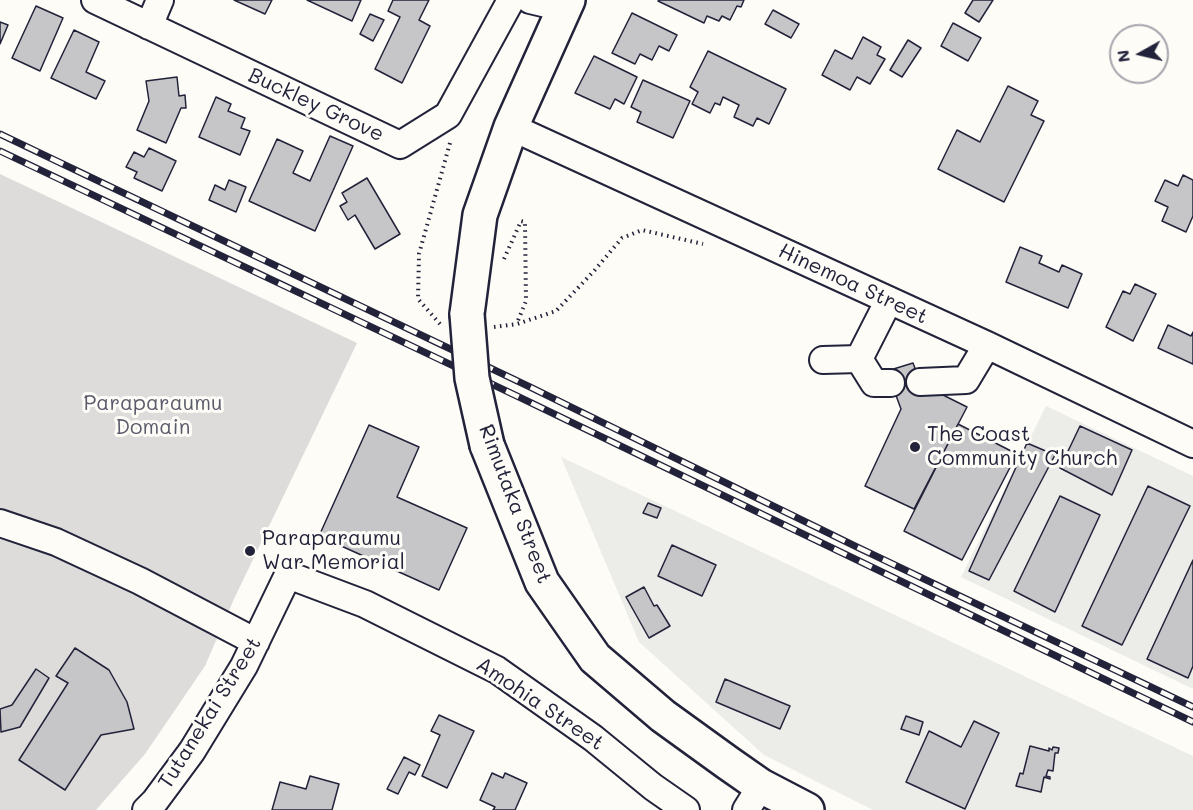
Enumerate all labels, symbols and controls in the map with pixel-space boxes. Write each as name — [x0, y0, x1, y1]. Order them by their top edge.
north arrow — [1109, 24, 1169, 84]
text: N — [1111, 49, 1134, 64]
street label: Buckley Grove — [244, 63, 388, 147]
street label: Hinemoa Street — [774, 238, 932, 330]
park label: Paraparaumu Domain — [84, 391, 222, 441]
street label: Rimutaka Street — [473, 421, 557, 587]
place label: The Coast Community Church — [927, 422, 1117, 472]
marker: The Coast Community Church — [908, 440, 922, 454]
place label: Paraparaumu War Memorial — [262, 526, 405, 576]
marker: Paraparaumu War Memorial — [243, 544, 257, 558]
street label: Tutanekai Street — [153, 632, 267, 794]
street label: Amohia Street — [471, 652, 609, 756]

